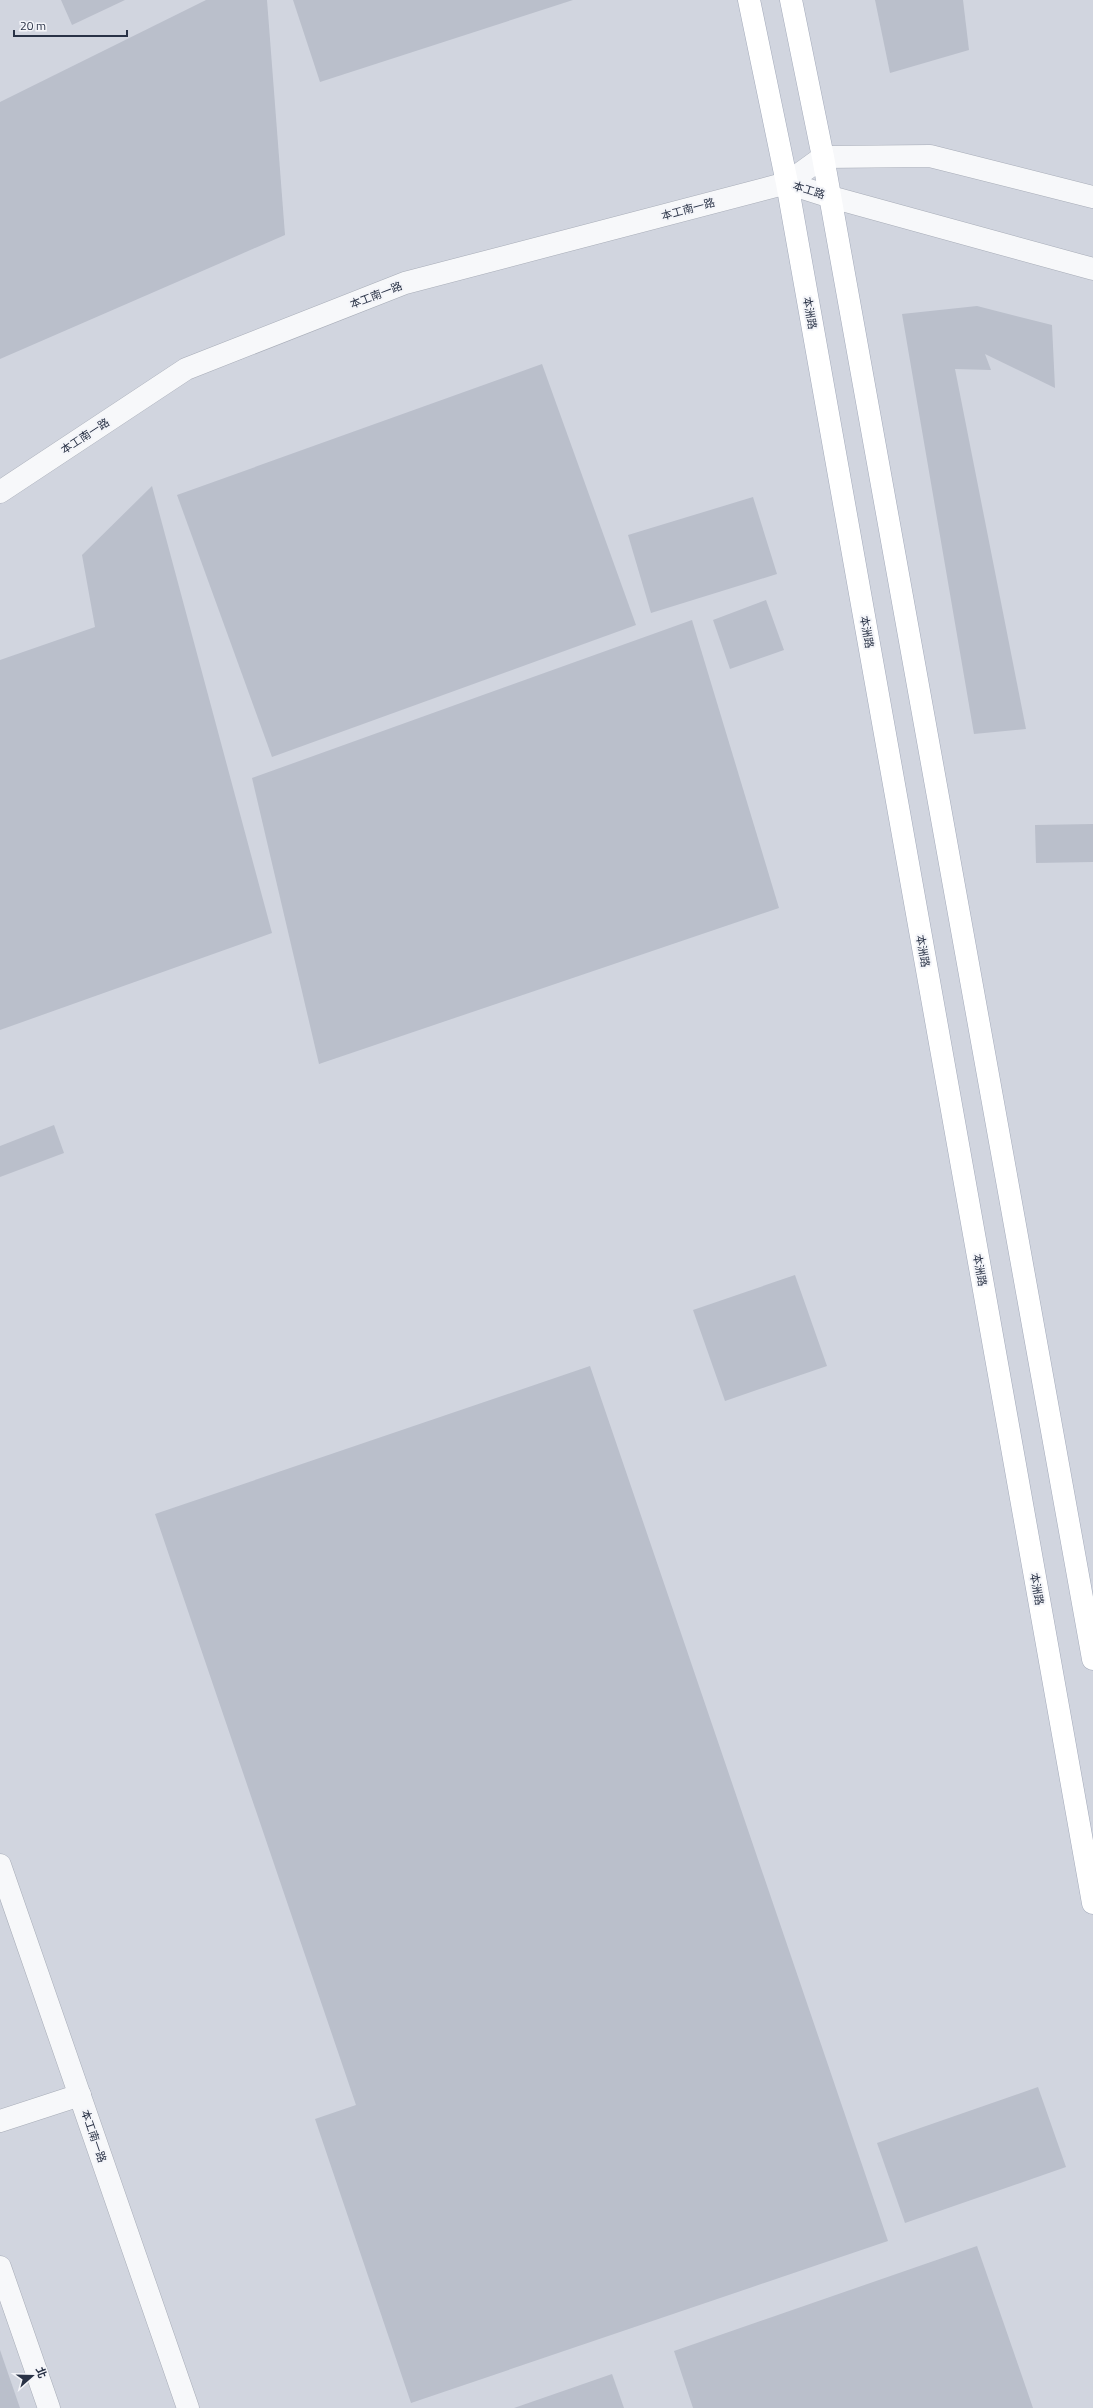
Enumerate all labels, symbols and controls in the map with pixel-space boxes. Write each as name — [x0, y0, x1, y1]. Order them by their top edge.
scale bar — [14, 12, 127, 38]
text: 20 m — [20, 16, 46, 35]
street label: 本工路 — [791, 177, 827, 203]
street label: 本工南一路 — [659, 194, 717, 224]
street label: 本工南一路 — [347, 278, 405, 312]
street label: 本洲路 — [799, 295, 821, 331]
street label: 本工南一路 — [58, 414, 112, 458]
street label: 本洲路 — [856, 614, 878, 650]
street label: 本洲路 — [912, 933, 934, 969]
street label: 本洲路 — [969, 1252, 991, 1288]
street label: 本洲路 — [1026, 1571, 1048, 1607]
street label: 本工南一路 — [77, 2107, 111, 2165]
north arrow — [12, 2356, 52, 2396]
text: 北 — [32, 2365, 51, 2380]

